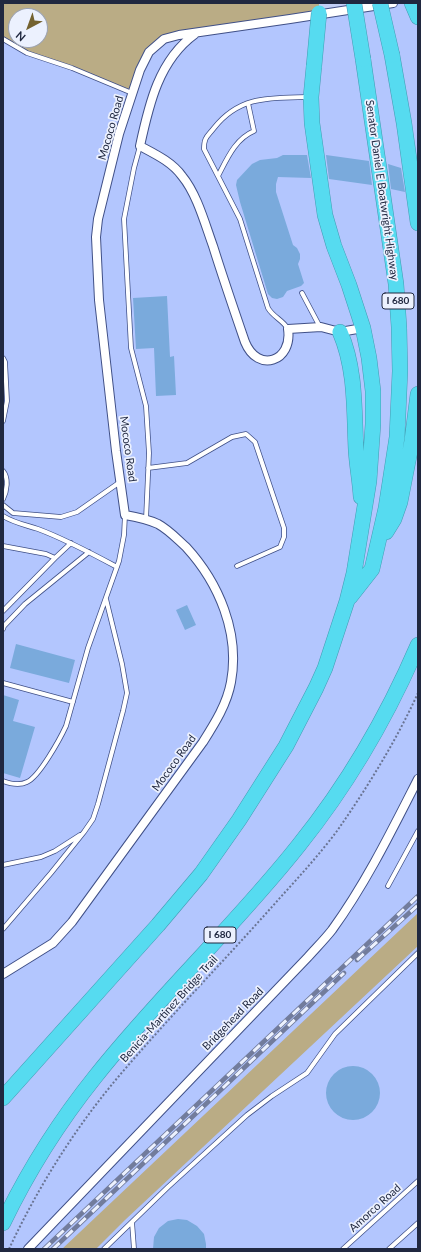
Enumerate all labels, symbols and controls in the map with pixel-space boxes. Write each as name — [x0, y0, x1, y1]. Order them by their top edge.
north arrow — [8, 8, 48, 48]
text: N — [13, 29, 28, 44]
street label: Mococo Road — [96, 94, 126, 162]
street label: Senator Daniel E Boatwright Highway — [363, 99, 401, 281]
road number: I 680 — [382, 293, 414, 309]
street label: Mococo Road — [117, 415, 139, 483]
street label: Mococo Road — [149, 732, 199, 794]
road number: I 680 — [204, 927, 236, 943]
street label: Benicia-Martinez Bridge Trail — [118, 953, 220, 1065]
street label: Bridgehead Road — [200, 985, 266, 1053]
street label: Amorco Road — [346, 1181, 404, 1235]

